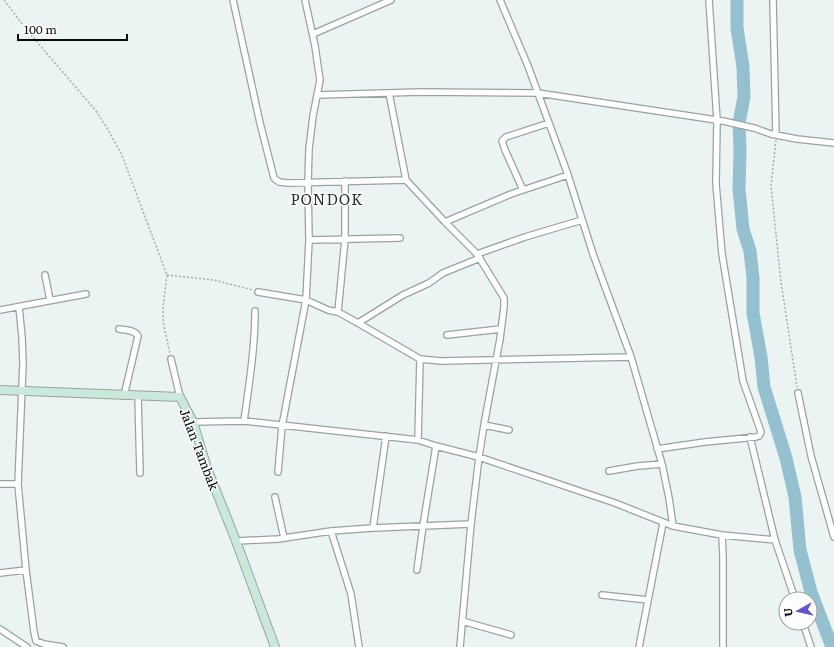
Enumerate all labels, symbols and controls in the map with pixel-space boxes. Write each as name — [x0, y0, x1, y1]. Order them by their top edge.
scale bar — [18, 16, 127, 42]
text: 100 m — [24, 20, 57, 38]
district label: PONDOK — [290, 187, 364, 210]
street label: Jalan Tambak — [176, 405, 225, 494]
north arrow — [778, 591, 818, 631]
text: U — [779, 607, 796, 618]

